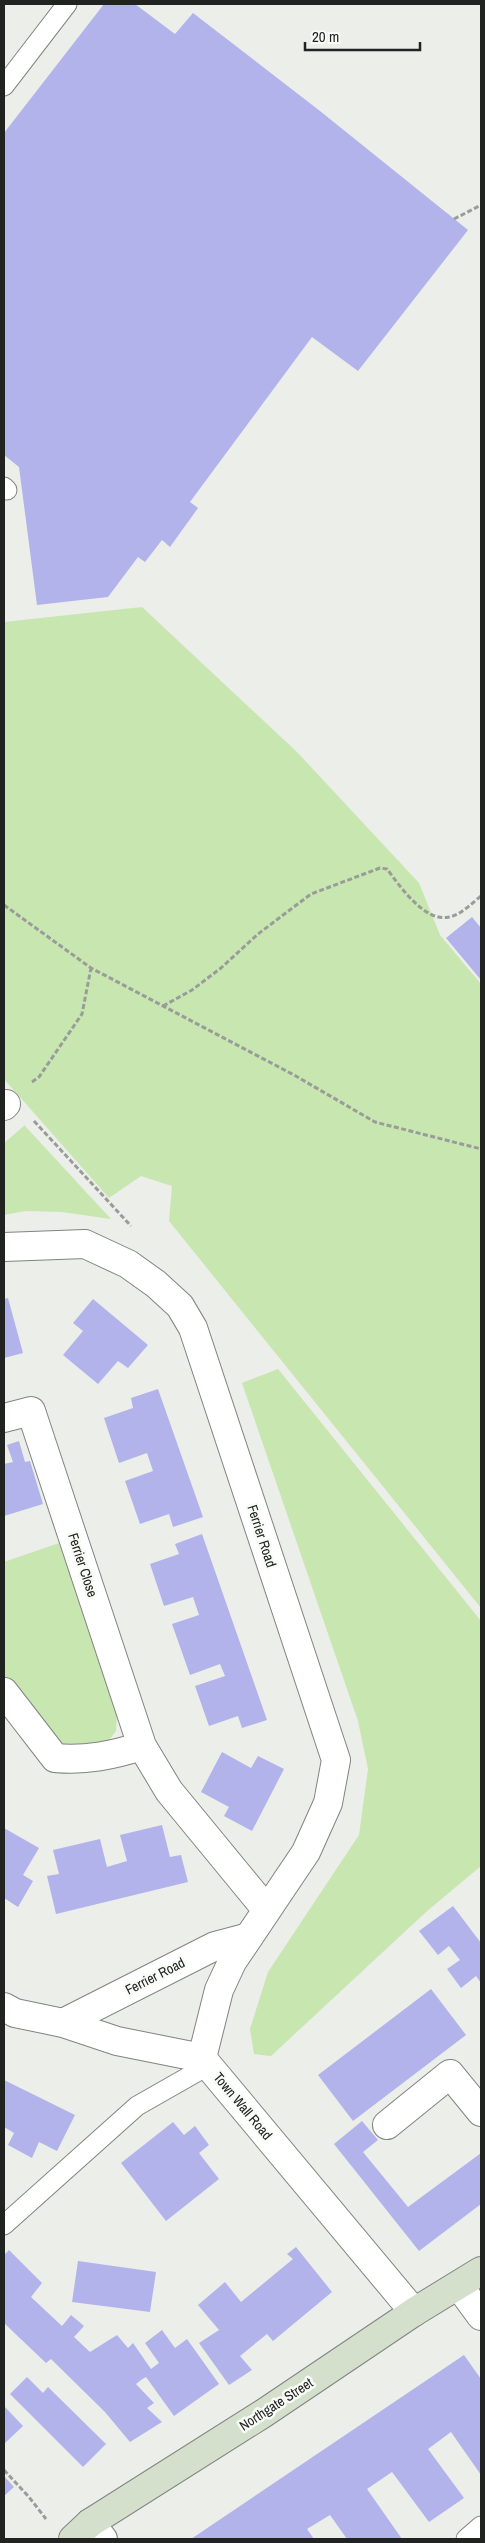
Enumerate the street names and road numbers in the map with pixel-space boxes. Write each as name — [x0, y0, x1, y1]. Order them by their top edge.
street label: Ferrier Road — [243, 1503, 281, 1569]
street label: Ferrier Close — [64, 1531, 102, 1599]
street label: Ferrier Road — [122, 1953, 188, 1999]
street label: Town Wall Road — [210, 2069, 276, 2143]
street label: Northgate Street — [236, 2374, 316, 2434]

